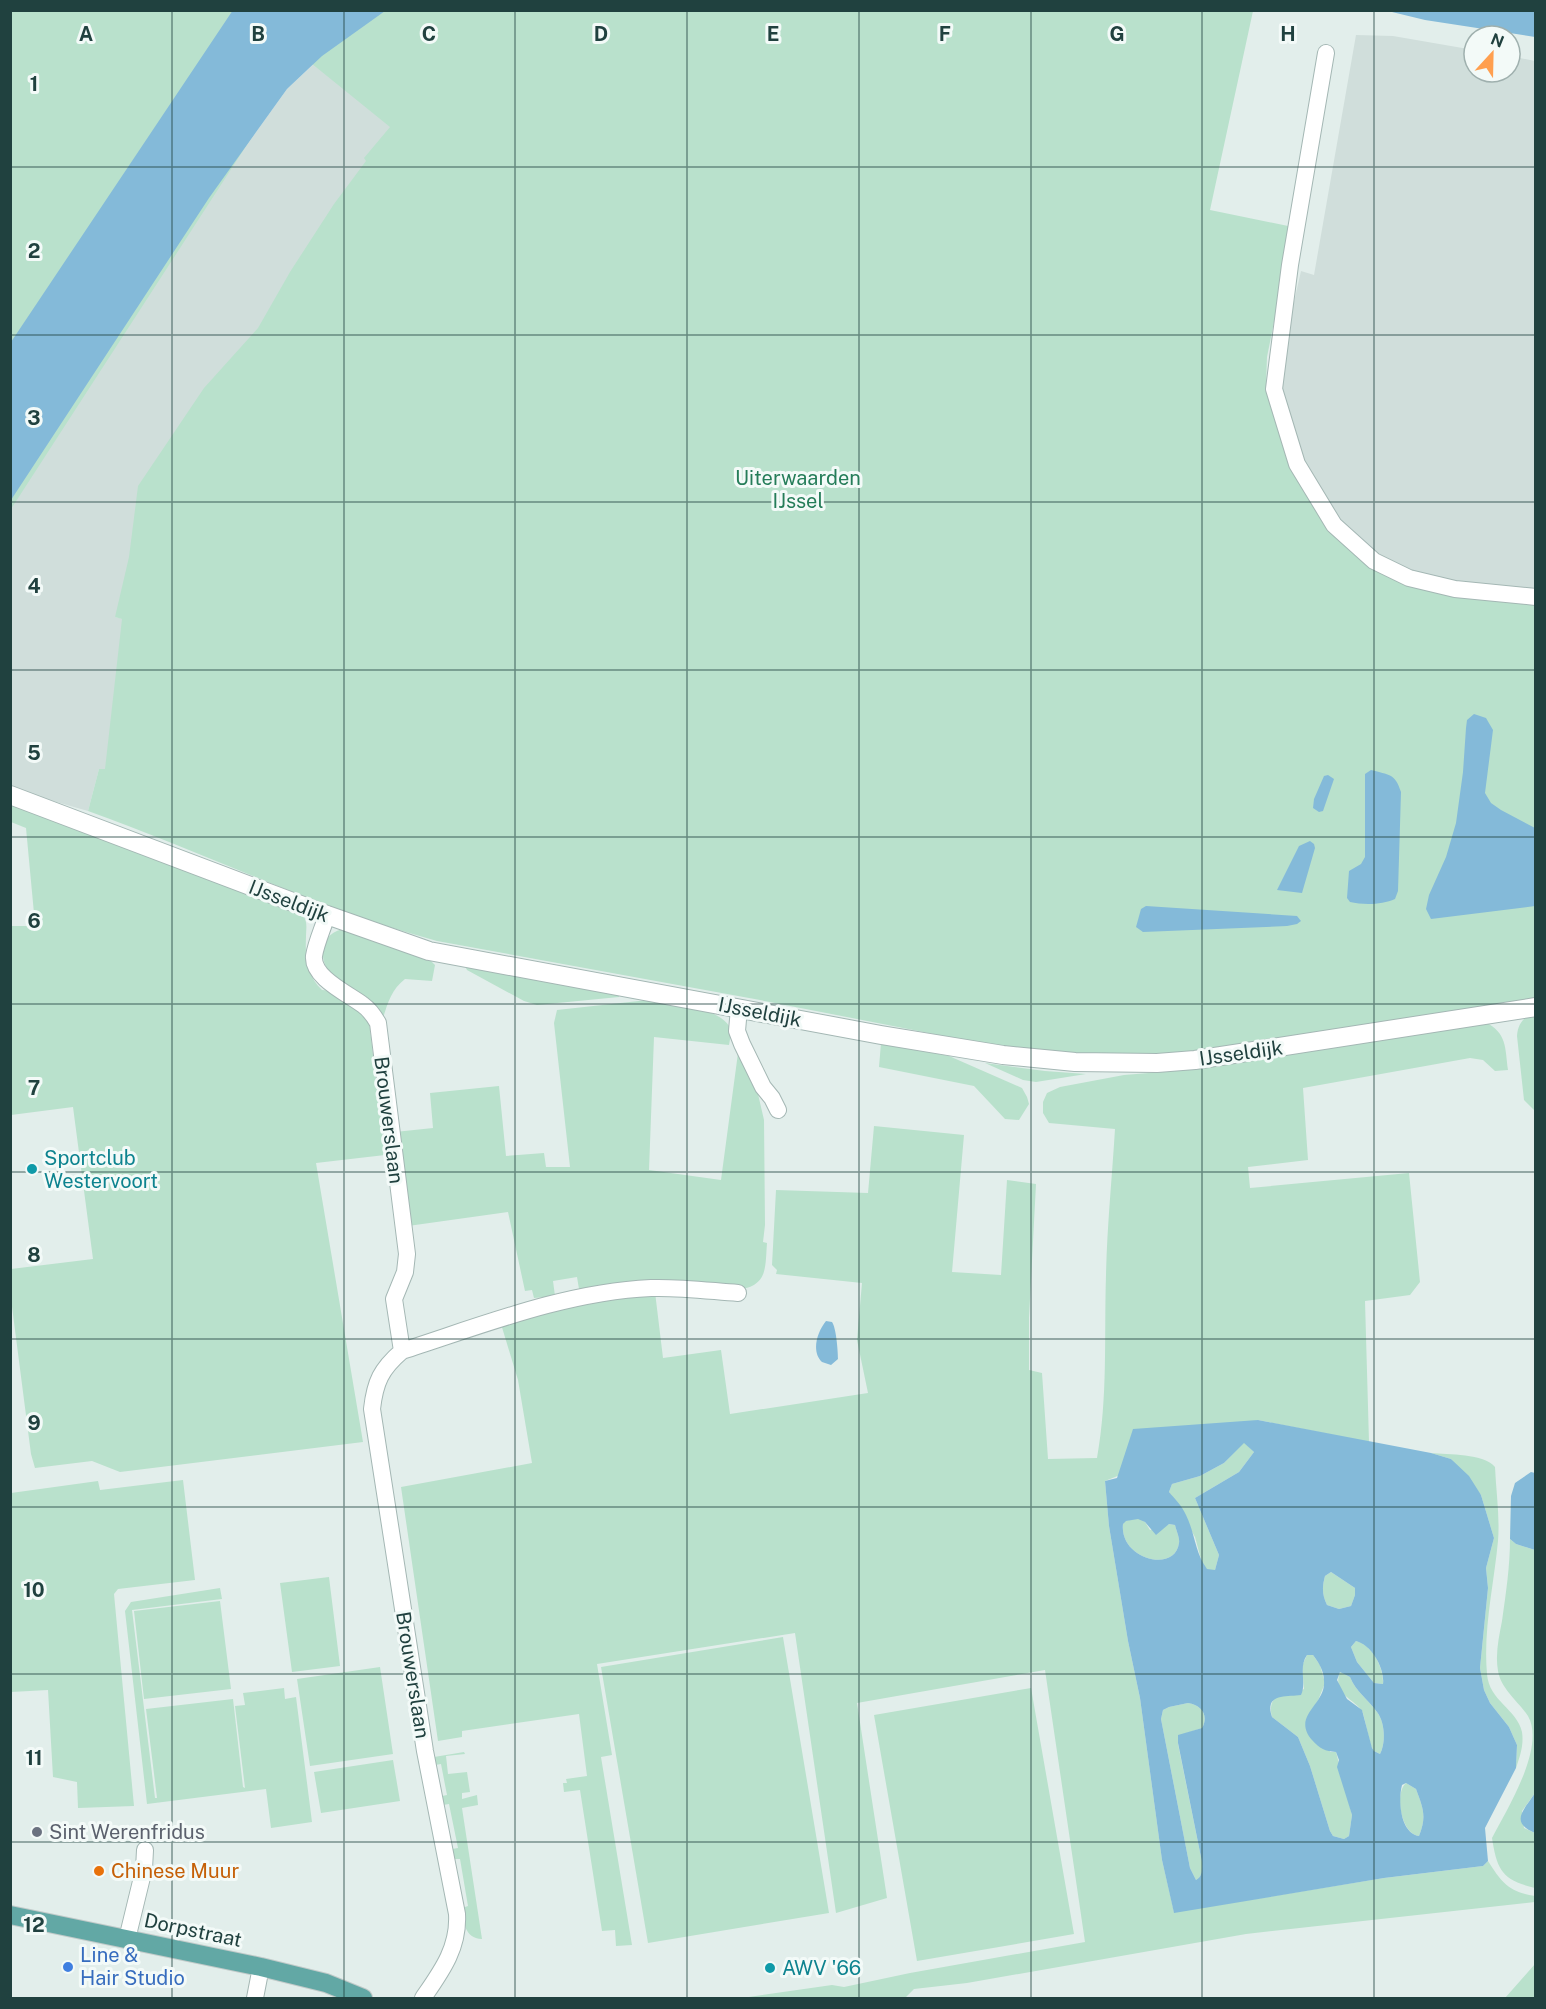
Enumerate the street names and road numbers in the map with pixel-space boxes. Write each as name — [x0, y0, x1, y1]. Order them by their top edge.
street label: IJsseldijk — [245, 875, 333, 927]
street label: IJsseldijk — [716, 992, 804, 1032]
street label: IJsseldijk — [1198, 1035, 1284, 1071]
street label: Brouwerslaan — [369, 1055, 409, 1185]
street label: Brouwerslaan — [391, 1610, 435, 1740]
street label: Dorpstraat — [142, 1908, 244, 1952]

